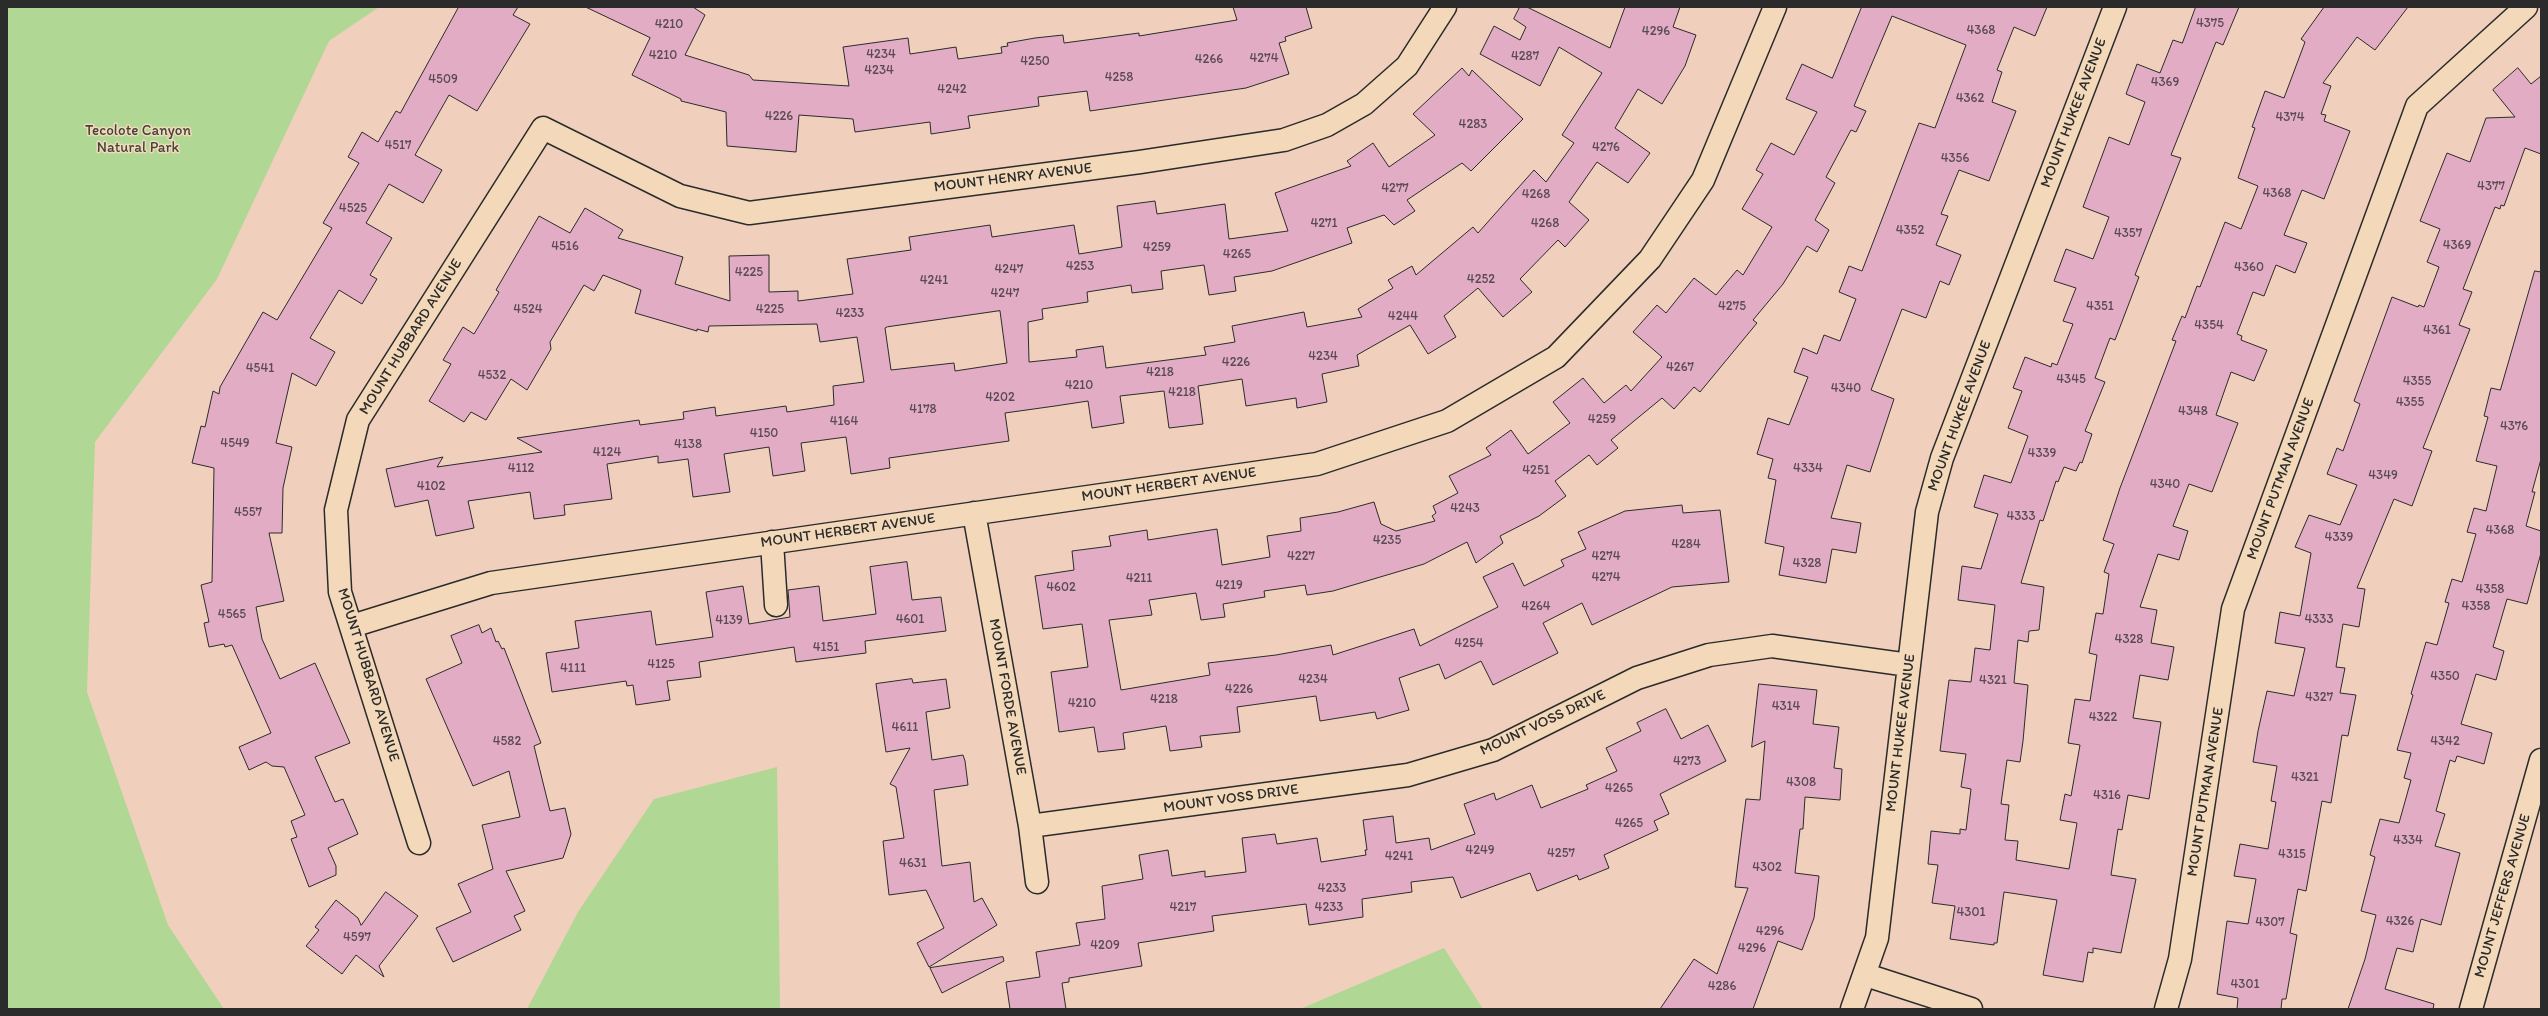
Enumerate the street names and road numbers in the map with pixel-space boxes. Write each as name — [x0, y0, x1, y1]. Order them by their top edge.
street label: MOUNT HUKEE AVENUE — [2037, 36, 2111, 190]
street label: MOUNT HENRY AVENUE — [933, 159, 1093, 197]
street label: MOUNT HUBBARD AVENUE — [356, 256, 466, 418]
street label: MOUNT HUKEE AVENUE — [1924, 338, 1996, 494]
street label: MOUNT PUTMAN AVENUE — [2243, 396, 2319, 562]
street label: MOUNT HERBERT AVENUE — [1081, 464, 1257, 506]
street label: MOUNT HERBERT AVENUE — [760, 510, 936, 552]
street label: MOUNT HUBBARD AVENUE — [333, 586, 403, 764]
street label: MOUNT FORDE AVENUE — [984, 617, 1030, 777]
street label: MOUNT HUKEE AVENUE — [1882, 653, 1920, 813]
street label: MOUNT VOSS DRIVE — [1477, 686, 1609, 760]
street label: MOUNT PUTMAN AVENUE — [2184, 706, 2228, 878]
street label: MOUNT VOSS DRIVE — [1162, 781, 1300, 817]
street label: MOUNT JEFFERS AVENUE — [2471, 812, 2535, 980]

